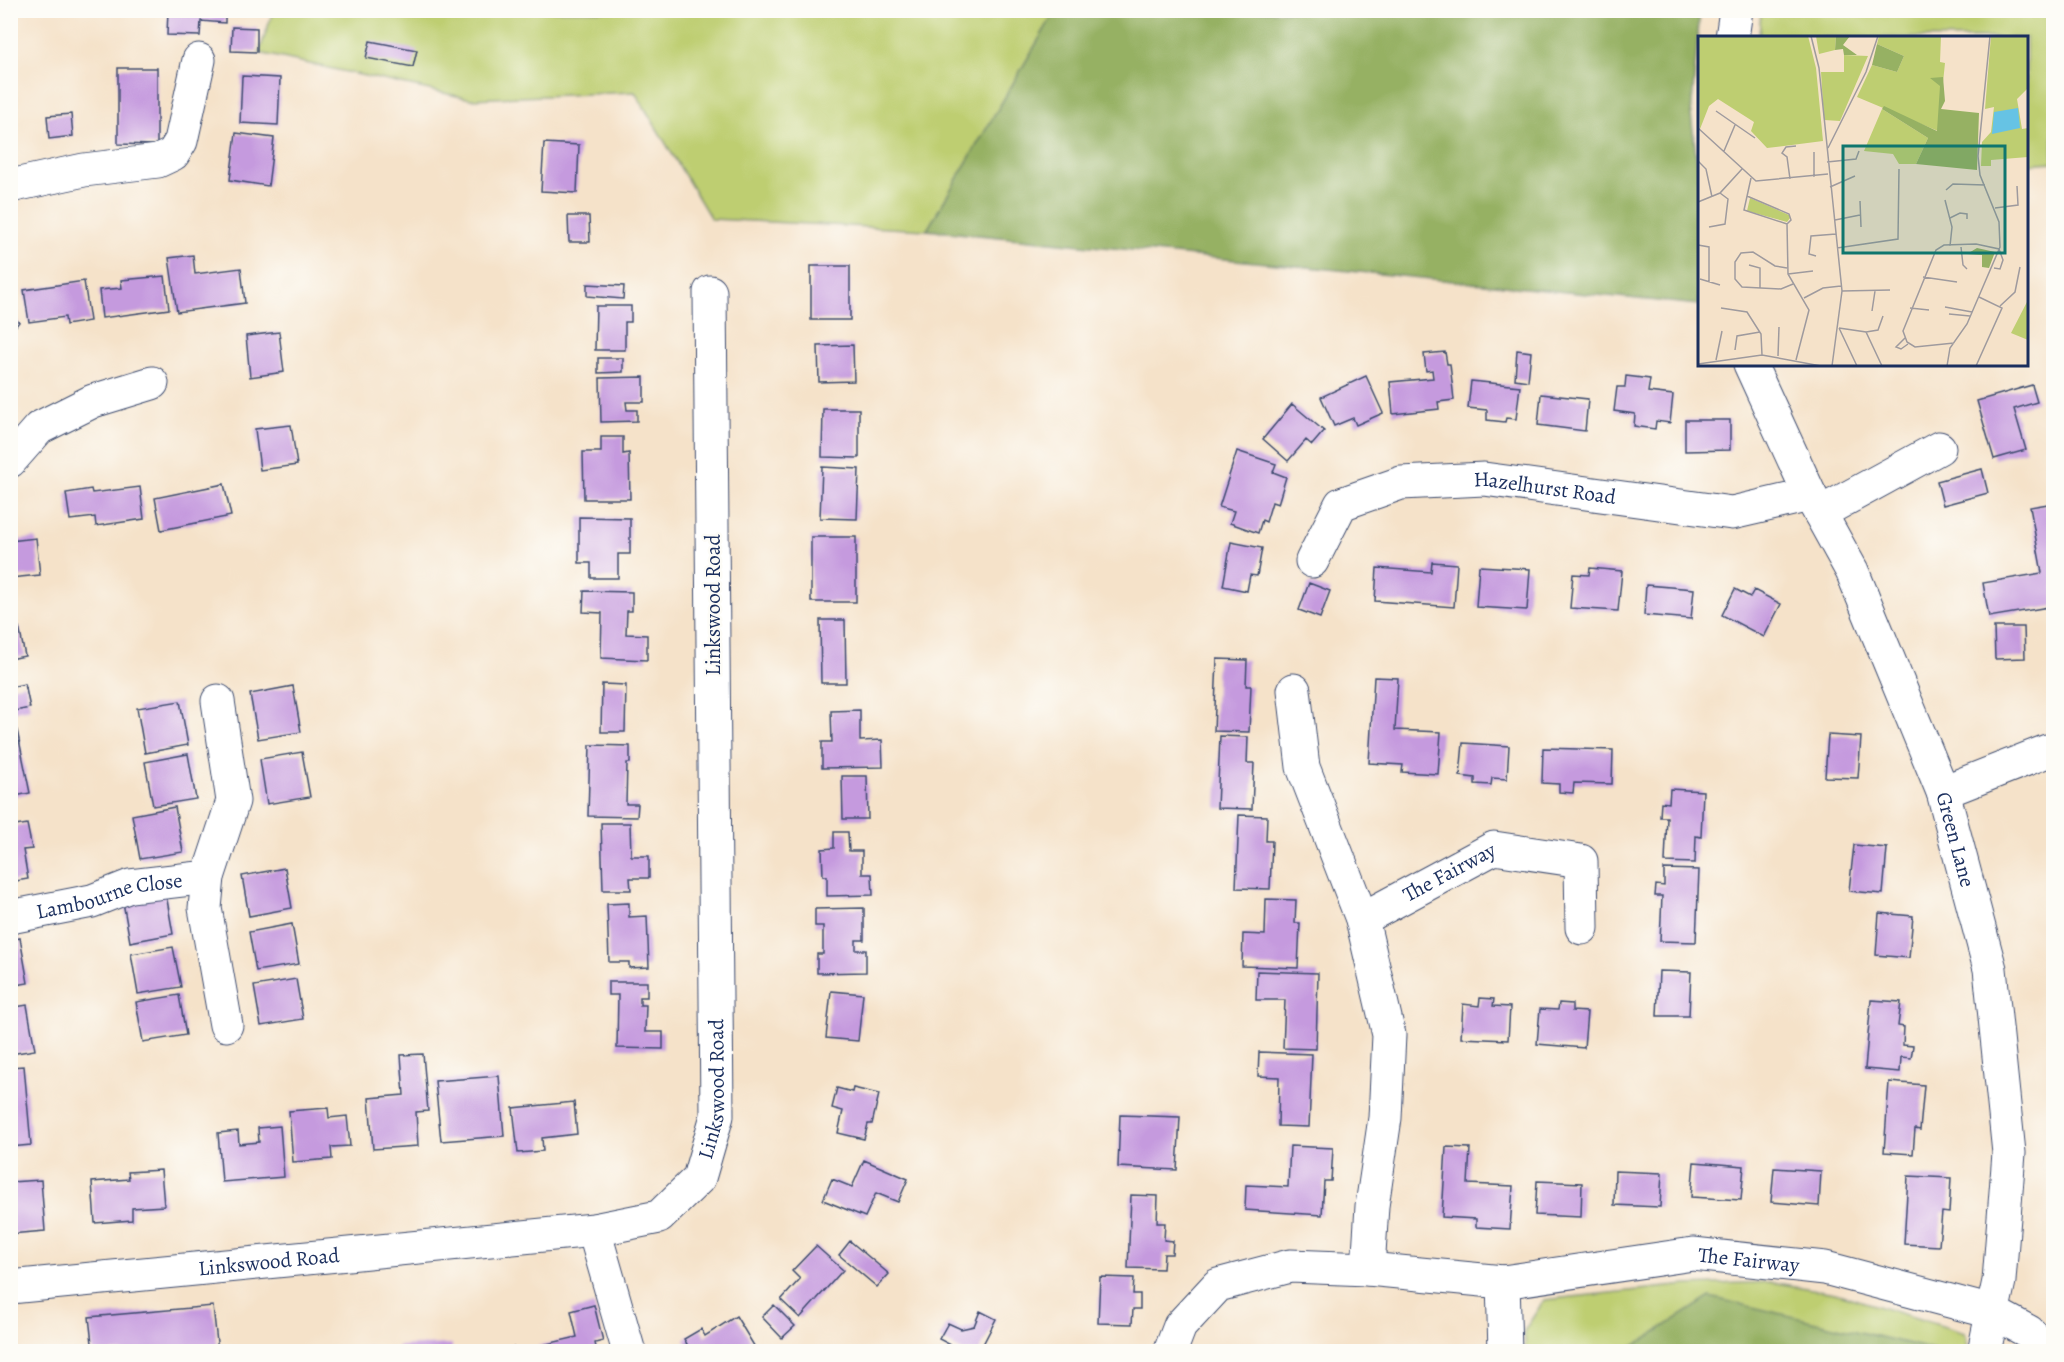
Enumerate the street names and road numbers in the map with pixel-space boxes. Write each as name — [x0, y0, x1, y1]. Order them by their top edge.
street label: Hazelhurst Road — [1473, 465, 1618, 511]
street label: Linkswood Road — [699, 534, 727, 676]
street label: Green Lane — [1930, 789, 1982, 890]
street label: The Fairway — [1398, 835, 1501, 908]
street label: Lambourne Close — [34, 866, 184, 926]
street label: Linkswood Road — [691, 1018, 731, 1162]
street label: Linkswood Road — [197, 1241, 341, 1283]
street label: The Fairway — [1697, 1241, 1801, 1279]

